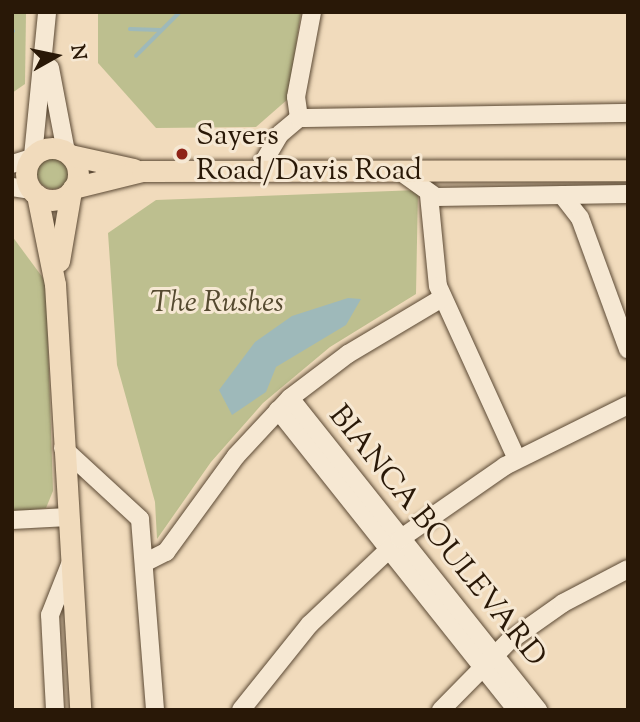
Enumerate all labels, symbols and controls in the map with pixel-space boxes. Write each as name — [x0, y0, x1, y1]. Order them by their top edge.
north arrow — [21, 21, 91, 91]
text: N — [63, 43, 92, 62]
place label: Sayers Road/Davis Road — [196, 119, 422, 190]
marker: Sayers Road/Davis Road — [174, 146, 190, 162]
park label: The Rushes — [150, 286, 284, 322]
street label: BIANCA BOULEVARD — [320, 399, 552, 675]

